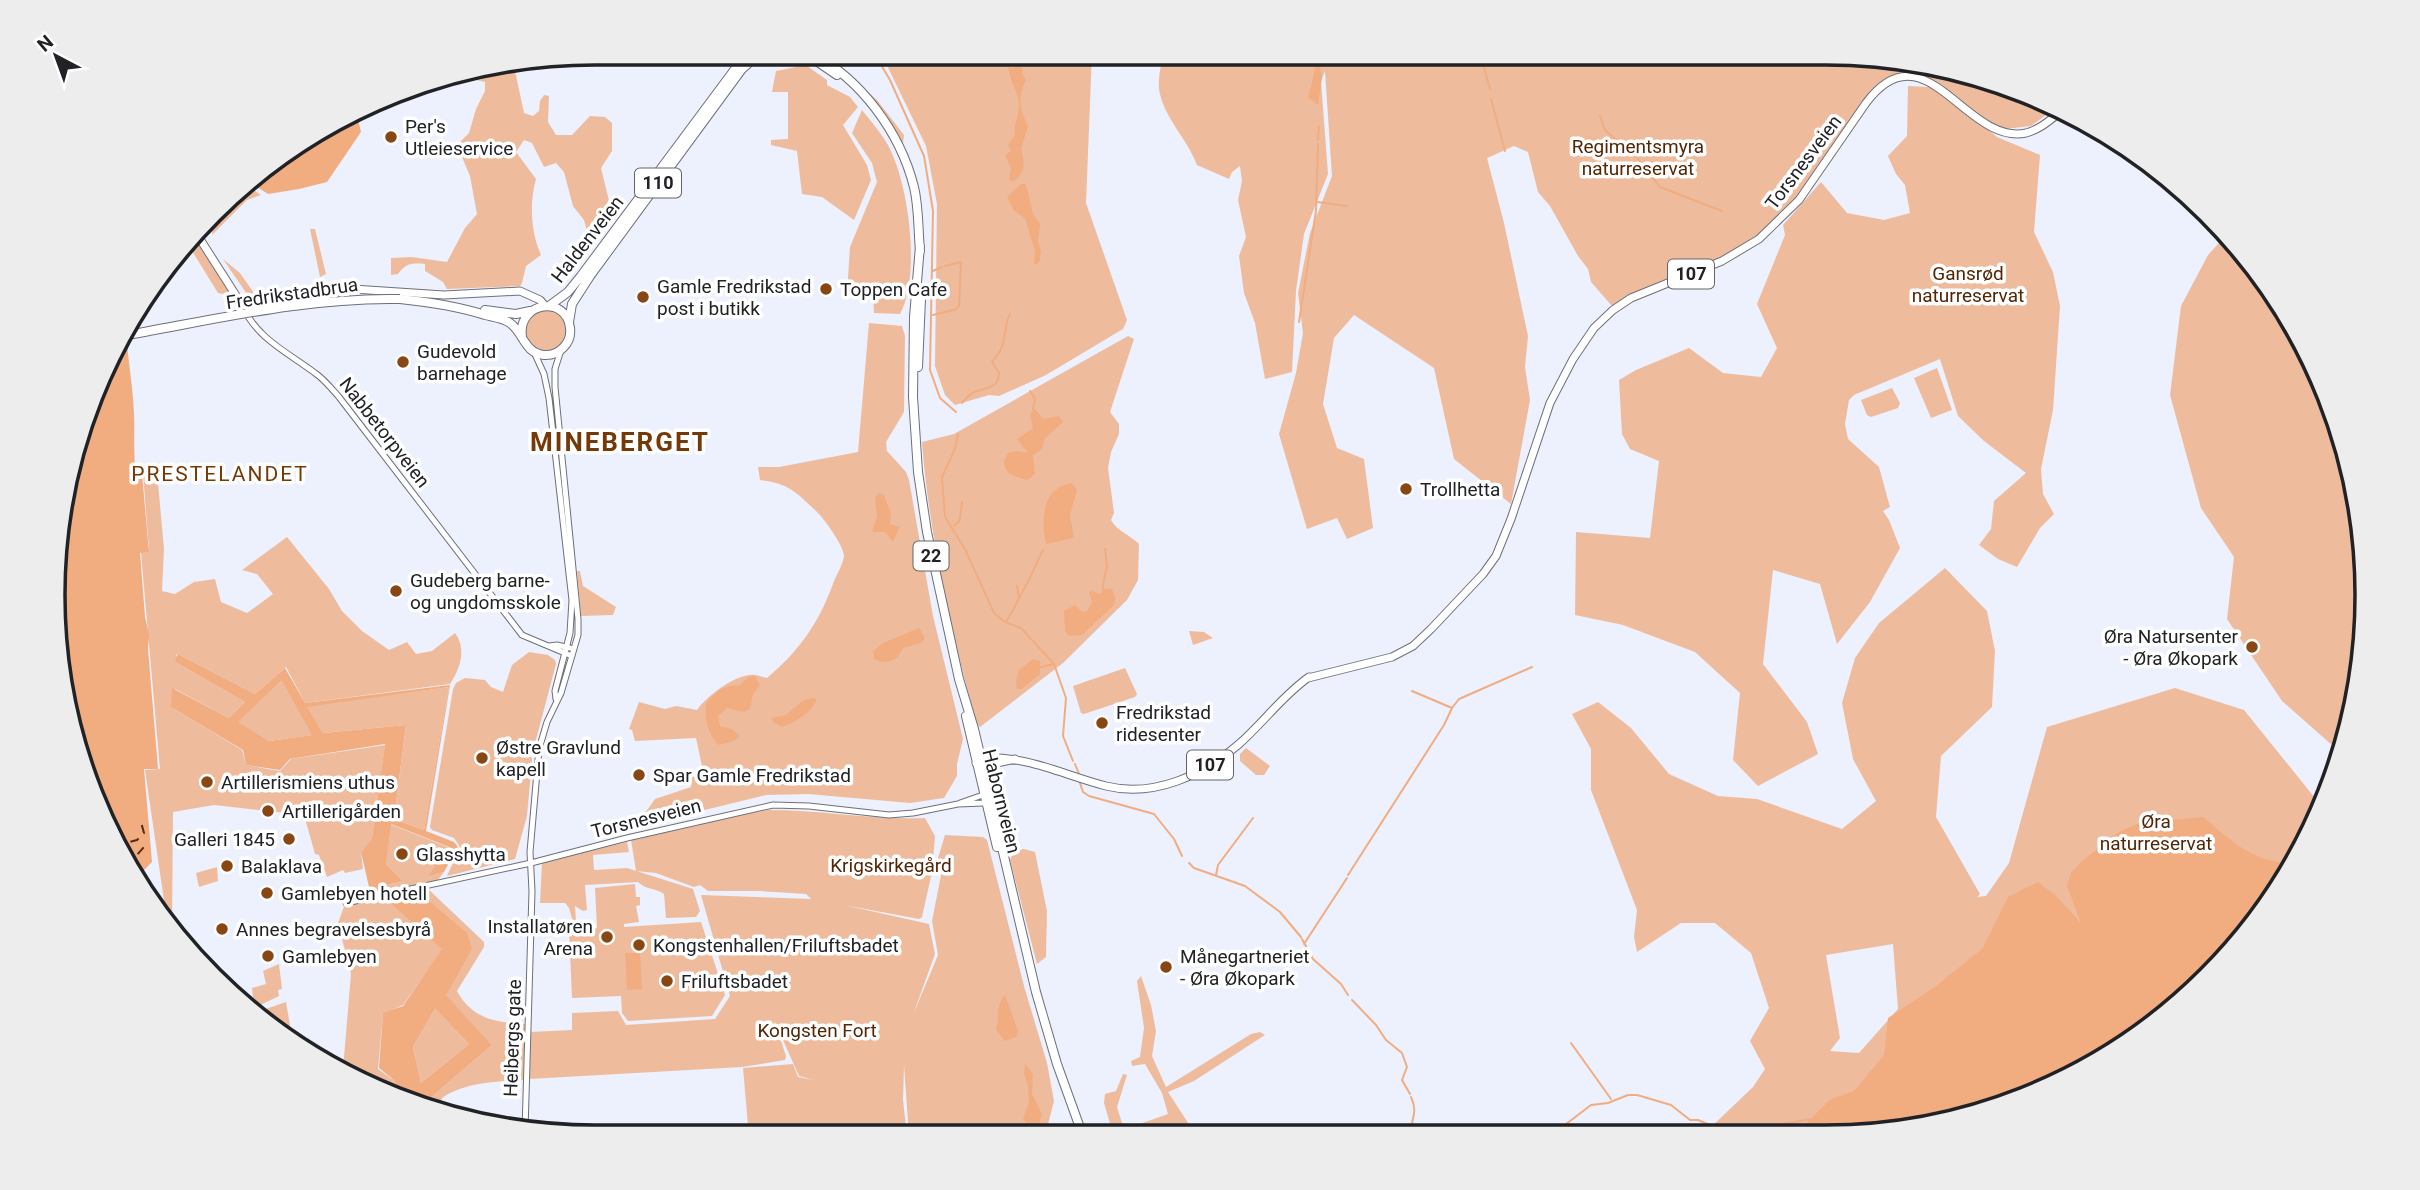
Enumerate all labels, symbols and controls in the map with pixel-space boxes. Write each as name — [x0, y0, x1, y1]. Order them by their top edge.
north arrow — [21, 21, 91, 91]
text: N — [33, 30, 58, 57]
street label: Torsnesveien — [1760, 111, 1846, 214]
place label: Per's Utleieservice — [405, 115, 513, 160]
marker: Per's Utleieservice — [383, 129, 399, 145]
park label: Regimentsmyra naturreservat — [1572, 135, 1704, 180]
road number: 110 — [635, 168, 681, 198]
street label: Haldenveien — [546, 191, 629, 287]
road number: 107 — [1668, 260, 1714, 288]
park label: Gansrød naturreservat — [1912, 262, 2024, 307]
street label: Fredrikstadbrua — [225, 273, 360, 314]
place label: Gamle Fredrikstad post i butikk — [657, 275, 811, 320]
place label: Toppen Cafe — [840, 278, 947, 301]
marker: Toppen Cafe — [818, 281, 834, 297]
marker: Gamle Fredrikstad post i butikk — [635, 289, 651, 305]
place label: Gudevold barnehage — [417, 340, 507, 385]
marker: Gudevold barnehage — [395, 354, 411, 370]
street label: Nabbetorpveien — [334, 373, 435, 492]
district label: MINEBERGET — [530, 427, 710, 457]
district label: PRESTELANDET — [131, 462, 309, 486]
place label: Trollhetta — [1420, 478, 1500, 501]
marker: Trollhetta — [1398, 481, 1414, 497]
road number: 22 — [914, 542, 948, 570]
place label: Gudeberg barne- og ungdomsskole — [410, 569, 561, 614]
marker: Gudeberg barne- og ungdomsskole — [388, 583, 404, 599]
place label: Øra Natursenter - Øra Økopark — [2104, 625, 2239, 670]
marker: Øra Natursenter - Øra Økopark — [2244, 639, 2260, 655]
place label: Fredrikstad ridesenter — [1116, 701, 1211, 746]
marker: Fredrikstad ridesenter — [1094, 715, 1110, 731]
place label: Østre Gravlund kapell — [496, 736, 621, 781]
street label: Habornveien — [977, 747, 1026, 856]
marker: Østre Gravlund kapell — [474, 750, 490, 766]
road number: 107 — [1187, 750, 1233, 780]
place label: Spar Gamle Fredrikstad — [653, 764, 851, 787]
marker: Spar Gamle Fredrikstad — [631, 767, 647, 783]
place label: Artillerismiens uthus — [221, 771, 395, 794]
marker: Artillerismiens uthus — [199, 774, 215, 790]
street label: Torsnesveien — [589, 794, 703, 843]
place label: Artillerigården — [282, 800, 401, 823]
marker: Artillerigården — [260, 803, 276, 819]
park label: Øra naturreservat — [2100, 810, 2212, 855]
place label: Galleri 1845 — [174, 828, 275, 851]
marker: Galleri 1845 — [281, 831, 297, 847]
place label: Glasshytta — [416, 843, 506, 866]
marker: Glasshytta — [394, 846, 410, 862]
park label: Krigskirkegård — [830, 854, 952, 877]
place label: Balaklava — [241, 855, 322, 878]
marker: Balaklava — [219, 858, 235, 874]
place label: Gamlebyen hotell — [281, 882, 427, 905]
marker: Gamlebyen hotell — [259, 885, 275, 901]
place label: Installatøren Arena — [488, 915, 593, 960]
place label: Annes begravelsesbyrå — [236, 918, 431, 941]
marker: Annes begravelsesbyrå — [214, 921, 230, 937]
marker: Installatøren Arena — [599, 929, 615, 945]
place label: Kongstenhallen/Friluftsbadet — [653, 934, 899, 957]
marker: Kongstenhallen/Friluftsbadet — [631, 937, 647, 953]
place label: Gamlebyen — [282, 945, 377, 968]
place label: Månegartneriet - Øra Økopark — [1180, 945, 1310, 990]
marker: Gamlebyen — [260, 948, 276, 964]
marker: Månegartneriet - Øra Økopark — [1158, 959, 1174, 975]
place label: Friluftsbadet — [681, 970, 788, 993]
marker: Friluftsbadet — [659, 973, 675, 989]
street label: Heibergs gate — [499, 979, 526, 1097]
park label: Kongsten Fort — [757, 1019, 877, 1042]

